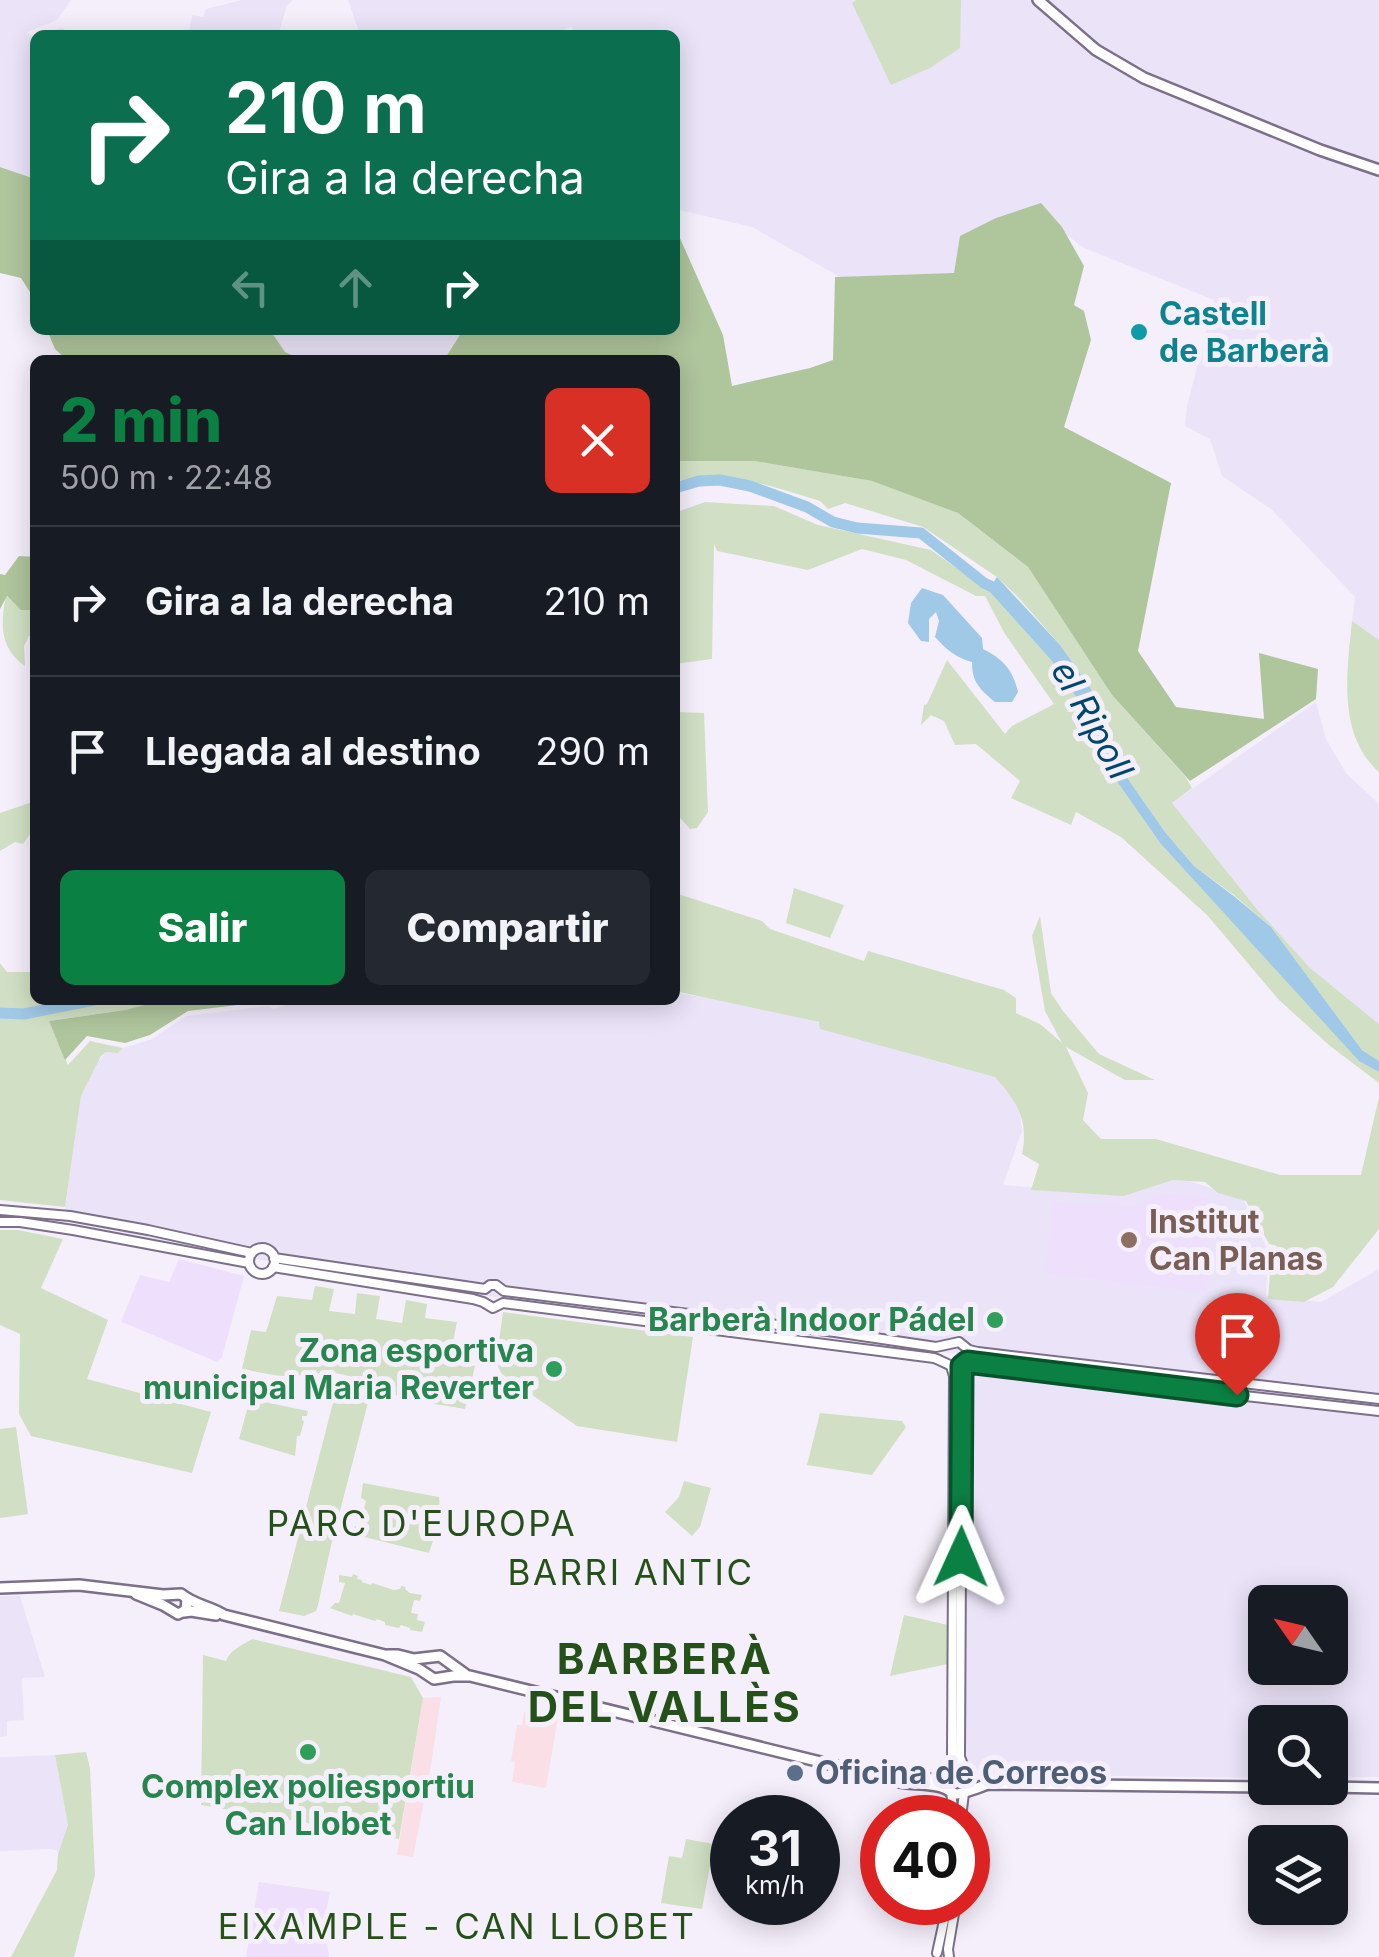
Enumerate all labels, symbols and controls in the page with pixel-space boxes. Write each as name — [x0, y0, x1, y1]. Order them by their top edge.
text: 210 m — [225, 65, 427, 150]
icon: right — [60, 70, 190, 200]
text: Gira a la derecha — [225, 150, 585, 205]
icon: left — [223, 260, 278, 315]
icon: ahead — [328, 260, 383, 315]
icon: right — [433, 260, 488, 315]
place label: Castell de Barberà — [1159, 294, 1330, 370]
marker: Castell de Barberà — [1128, 321, 1150, 343]
text: 2 min — [60, 384, 222, 456]
button: close — [545, 388, 650, 493]
text: 500 m · 22:48 — [60, 458, 273, 497]
icon: right — [60, 574, 115, 629]
text: Gira a la derecha — [145, 578, 454, 624]
text: 210 m — [543, 578, 650, 624]
water label: el Ripoll — [1043, 653, 1143, 787]
icon: arrive — [60, 724, 115, 779]
text: Llegada al destino — [145, 728, 481, 774]
text: 290 m — [535, 728, 650, 774]
button: Salir — [60, 870, 345, 985]
button: Compartir — [365, 870, 650, 985]
place label: Institut Can Planas — [1149, 1202, 1323, 1278]
marker: Institut Can Planas — [1118, 1229, 1140, 1251]
pin — [1195, 1293, 1280, 1396]
place label: Barberà Indoor Pádel — [648, 1300, 975, 1339]
icon: arrive — [1210, 1308, 1265, 1363]
marker: Barberà Indoor Pádel — [984, 1309, 1006, 1331]
place label: Zona esportiva municipal Maria Reverter — [143, 1331, 534, 1407]
marker: Zona esportiva municipal Maria Reverter — [543, 1358, 565, 1380]
district label: PARC D'EUROPA — [267, 1502, 577, 1544]
position arrow — [909, 1505, 1013, 1609]
district label: BARRI ANTIC — [508, 1551, 754, 1593]
north arrow — [1248, 1585, 1348, 1685]
map controls — [1248, 1585, 1348, 1925]
district label: BARBERÀ DEL VALLÈS — [528, 1633, 802, 1732]
button: search — [1248, 1705, 1348, 1805]
marker: Complex poliesportiu Can Llobet — [297, 1741, 319, 1763]
place label: Oficina de Correos — [815, 1753, 1107, 1792]
marker: Oficina de Correos — [784, 1762, 806, 1784]
place label: Complex poliesportiu Can Llobet — [141, 1767, 475, 1843]
speed limit sign: 40 — [860, 1795, 990, 1925]
text: 31 — [748, 1818, 802, 1878]
button: layers — [1248, 1825, 1348, 1925]
text: km/h — [745, 1870, 805, 1900]
district label: EIXAMPLE - CAN LLOBET — [218, 1905, 696, 1947]

